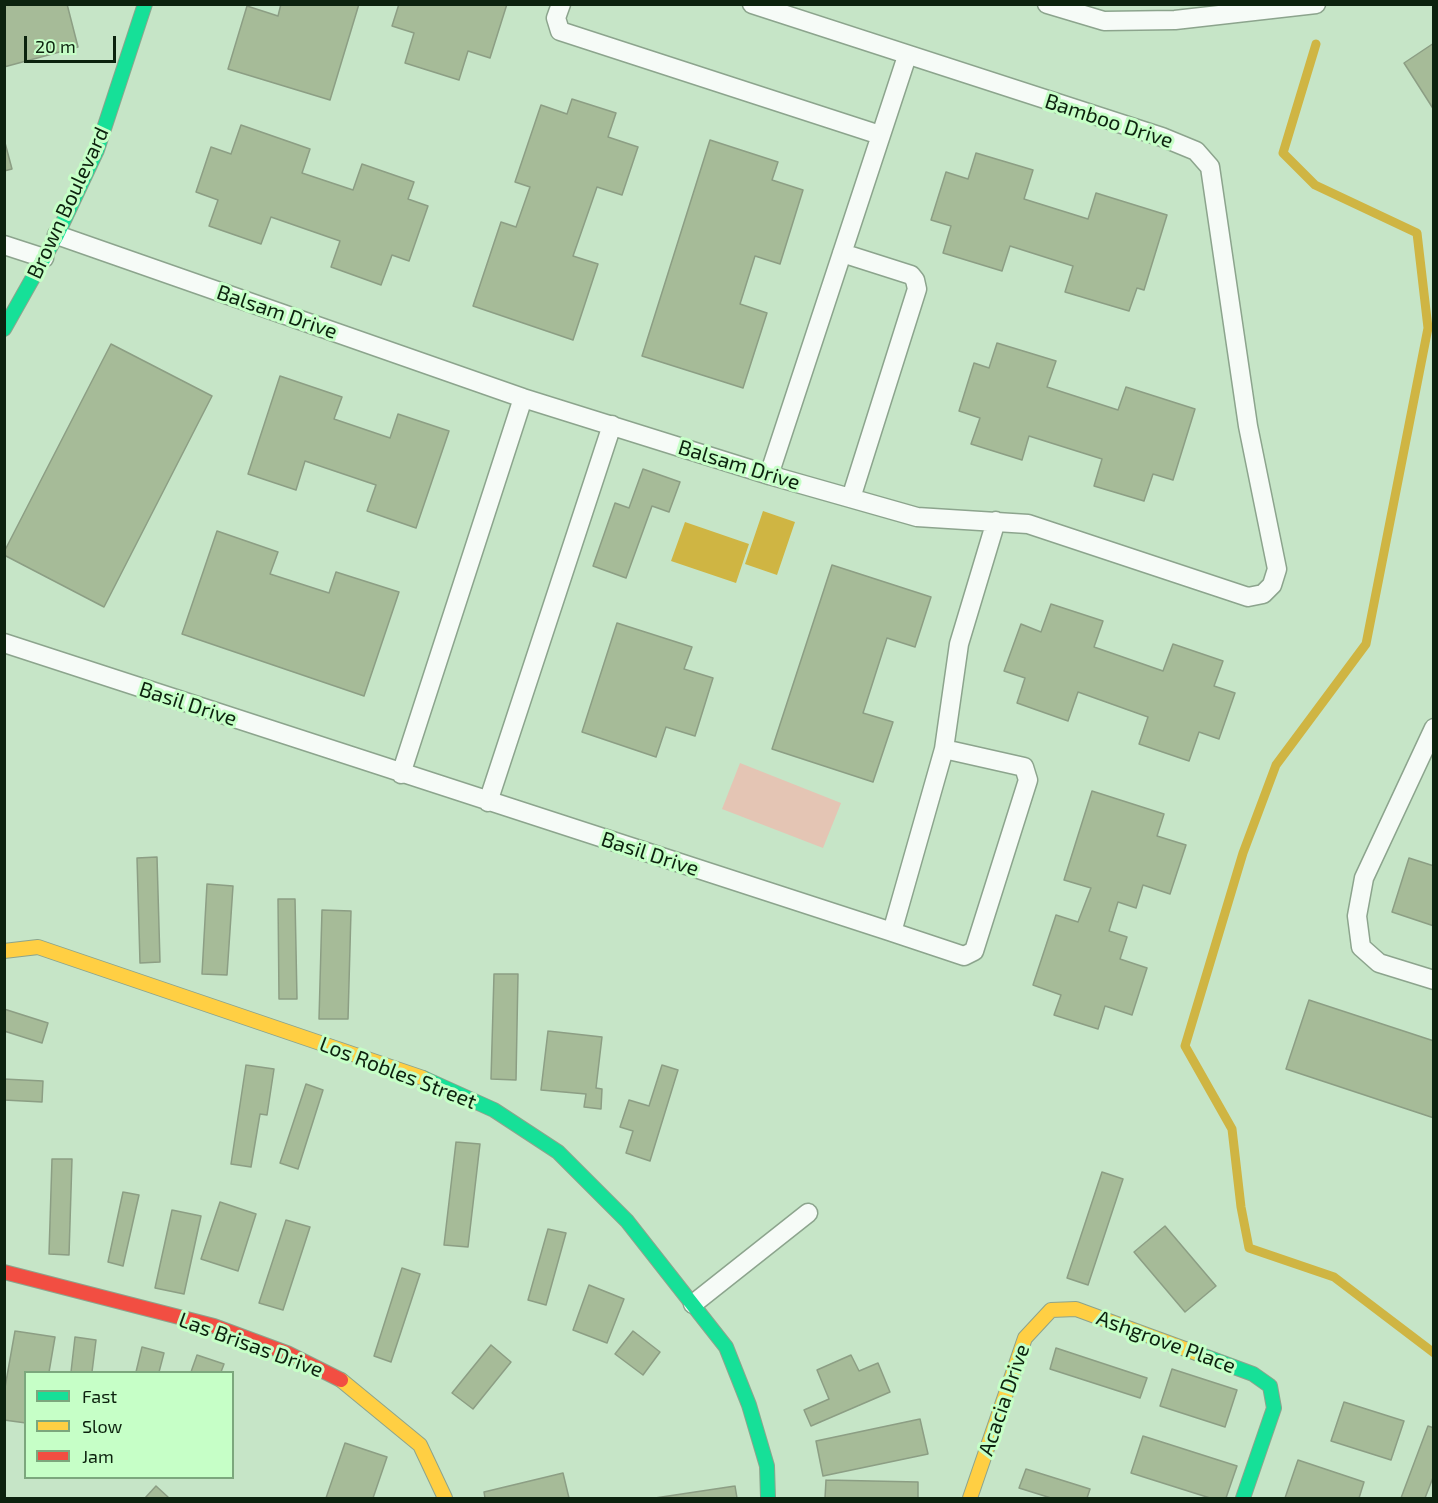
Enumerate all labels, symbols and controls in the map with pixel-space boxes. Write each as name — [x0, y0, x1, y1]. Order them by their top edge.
scale bar — [27, 24, 118, 62]
text: 20 m — [35, 35, 76, 57]
street label: Bamboo Drive — [1042, 88, 1176, 154]
street label: Brown Boulevard — [22, 123, 114, 283]
street label: Balsam Drive — [213, 280, 341, 344]
street label: Balsam Drive — [675, 435, 803, 495]
street label: Basil Drive — [136, 676, 240, 732]
street label: Basil Drive — [598, 826, 702, 882]
street label: Los Robles Street — [316, 1031, 480, 1115]
street label: Ashgrove Place — [1093, 1305, 1239, 1379]
street label: Las Brisas Drive — [175, 1307, 327, 1383]
street label: Acacia Drive — [973, 1341, 1035, 1459]
legend — [24, 1371, 234, 1479]
text: Fast — [82, 1385, 117, 1407]
text: Slow — [82, 1415, 122, 1437]
text: Jam — [82, 1445, 114, 1467]

